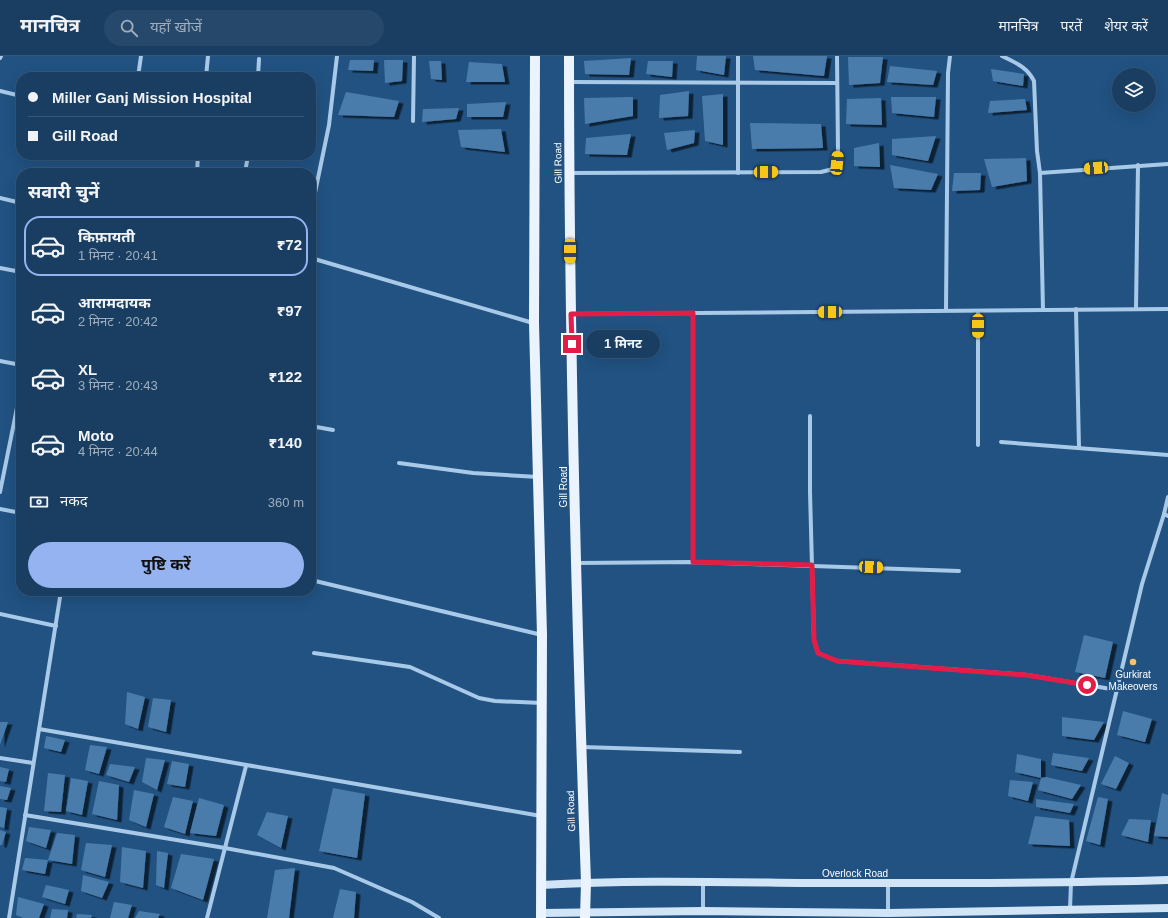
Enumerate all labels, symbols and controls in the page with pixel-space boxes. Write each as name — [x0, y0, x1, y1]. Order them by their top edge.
search box — [104, 10, 384, 46]
text: मानचित्र — [20, 15, 80, 36]
icon: search — [118, 17, 140, 39]
text: यहाँ खोजें — [150, 18, 202, 35]
text: मानचित्र — [999, 18, 1039, 34]
text: परतें — [1061, 18, 1082, 34]
text: शेयर करें — [1104, 18, 1148, 34]
map controls — [1112, 68, 1156, 112]
button: layers — [1112, 68, 1156, 112]
text: Miller Ganj Mission Hospital — [52, 89, 252, 106]
text: Gill Road — [52, 127, 118, 144]
street label: Gill Road — [552, 142, 564, 184]
car — [830, 151, 844, 175]
car — [1084, 161, 1108, 175]
car — [754, 166, 778, 178]
text: सवारी चुनें — [28, 182, 99, 202]
icon: car — [30, 228, 66, 264]
text: किफ़ायती — [78, 228, 135, 245]
text: ₹72 — [277, 236, 302, 253]
car — [564, 239, 576, 263]
text: 1 मिनट · 20:41 — [78, 248, 158, 263]
icon: car — [30, 294, 66, 330]
text: आरामदायक — [78, 294, 151, 311]
text: ₹97 — [277, 302, 302, 319]
car — [818, 306, 842, 318]
text: 2 मिनट · 20:42 — [78, 314, 158, 329]
car — [972, 314, 984, 338]
callout: 1 मिनट — [586, 330, 660, 358]
route end — [563, 335, 581, 353]
text: 1 मिनट — [604, 336, 642, 351]
icon: car — [30, 360, 66, 396]
text: XL — [78, 361, 97, 378]
text: ₹122 — [268, 368, 302, 385]
text: 3 मिनट · 20:43 — [78, 378, 158, 393]
icon: car — [30, 426, 66, 462]
text: Moto — [78, 427, 114, 444]
text: ₹140 — [268, 434, 302, 451]
text: 4 मिनट · 20:44 — [78, 444, 158, 459]
street label: Gill Road — [558, 466, 569, 508]
icon: cash — [28, 491, 50, 513]
text: नकद — [60, 492, 88, 509]
text: 360 m — [268, 495, 304, 510]
button: पुष्टि करें — [28, 542, 304, 588]
car — [859, 560, 883, 574]
marker: Gurkirat Makeovers — [1128, 657, 1138, 667]
place label: Gurkirat Makeovers — [1109, 669, 1157, 692]
route start — [1078, 676, 1096, 694]
street label: Gill Road — [565, 790, 577, 832]
street label: Overlock Road — [822, 868, 888, 879]

